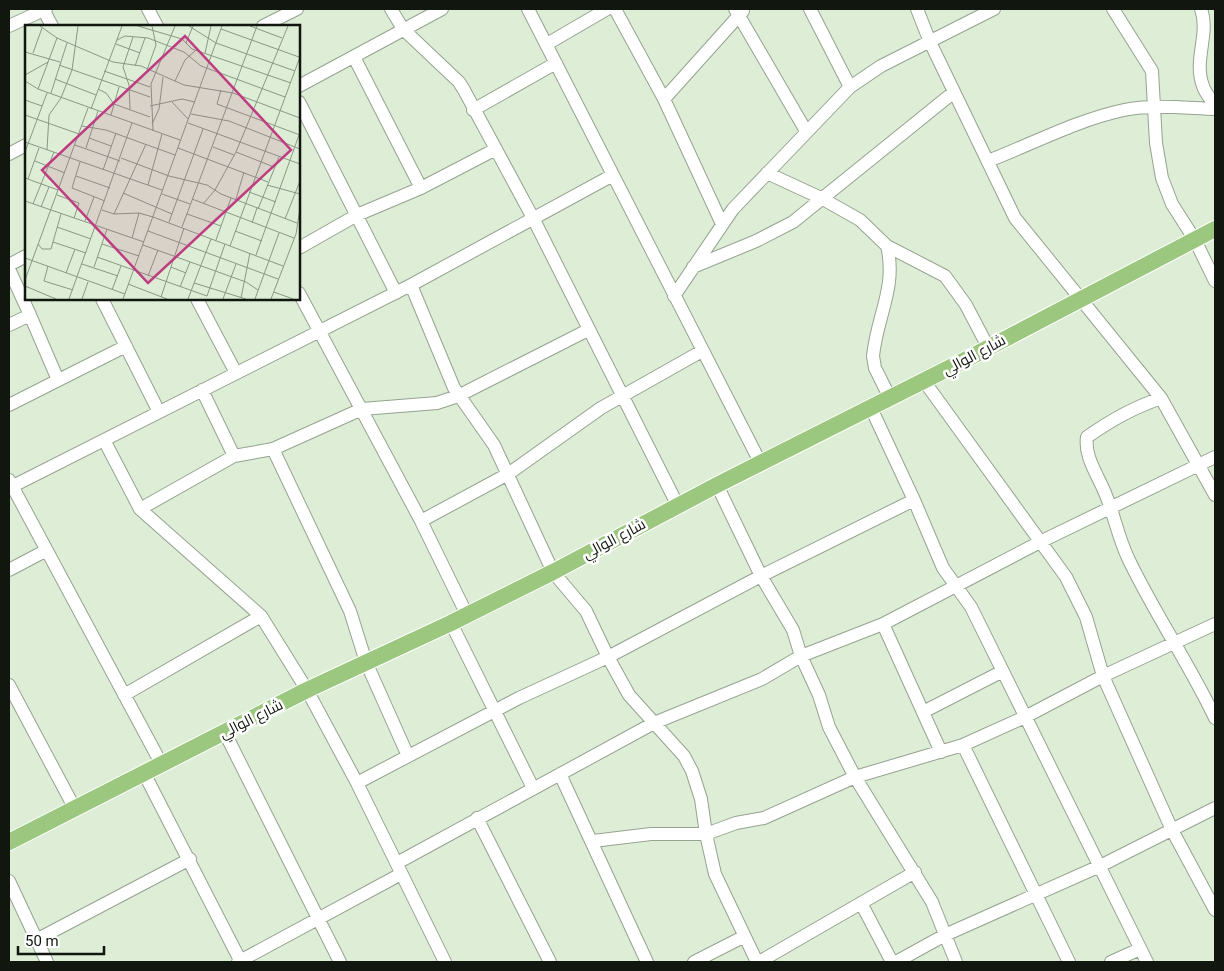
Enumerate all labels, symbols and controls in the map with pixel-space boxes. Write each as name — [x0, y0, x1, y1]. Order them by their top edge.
inset map — [25, 25, 300, 300]
street label: شارع الوالي — [939, 331, 1010, 382]
street label: شارع الوالي — [579, 515, 650, 566]
street label: شارع الوالي — [216, 695, 287, 745]
scale bar — [18, 924, 104, 956]
text: 50 m — [25, 932, 59, 950]

